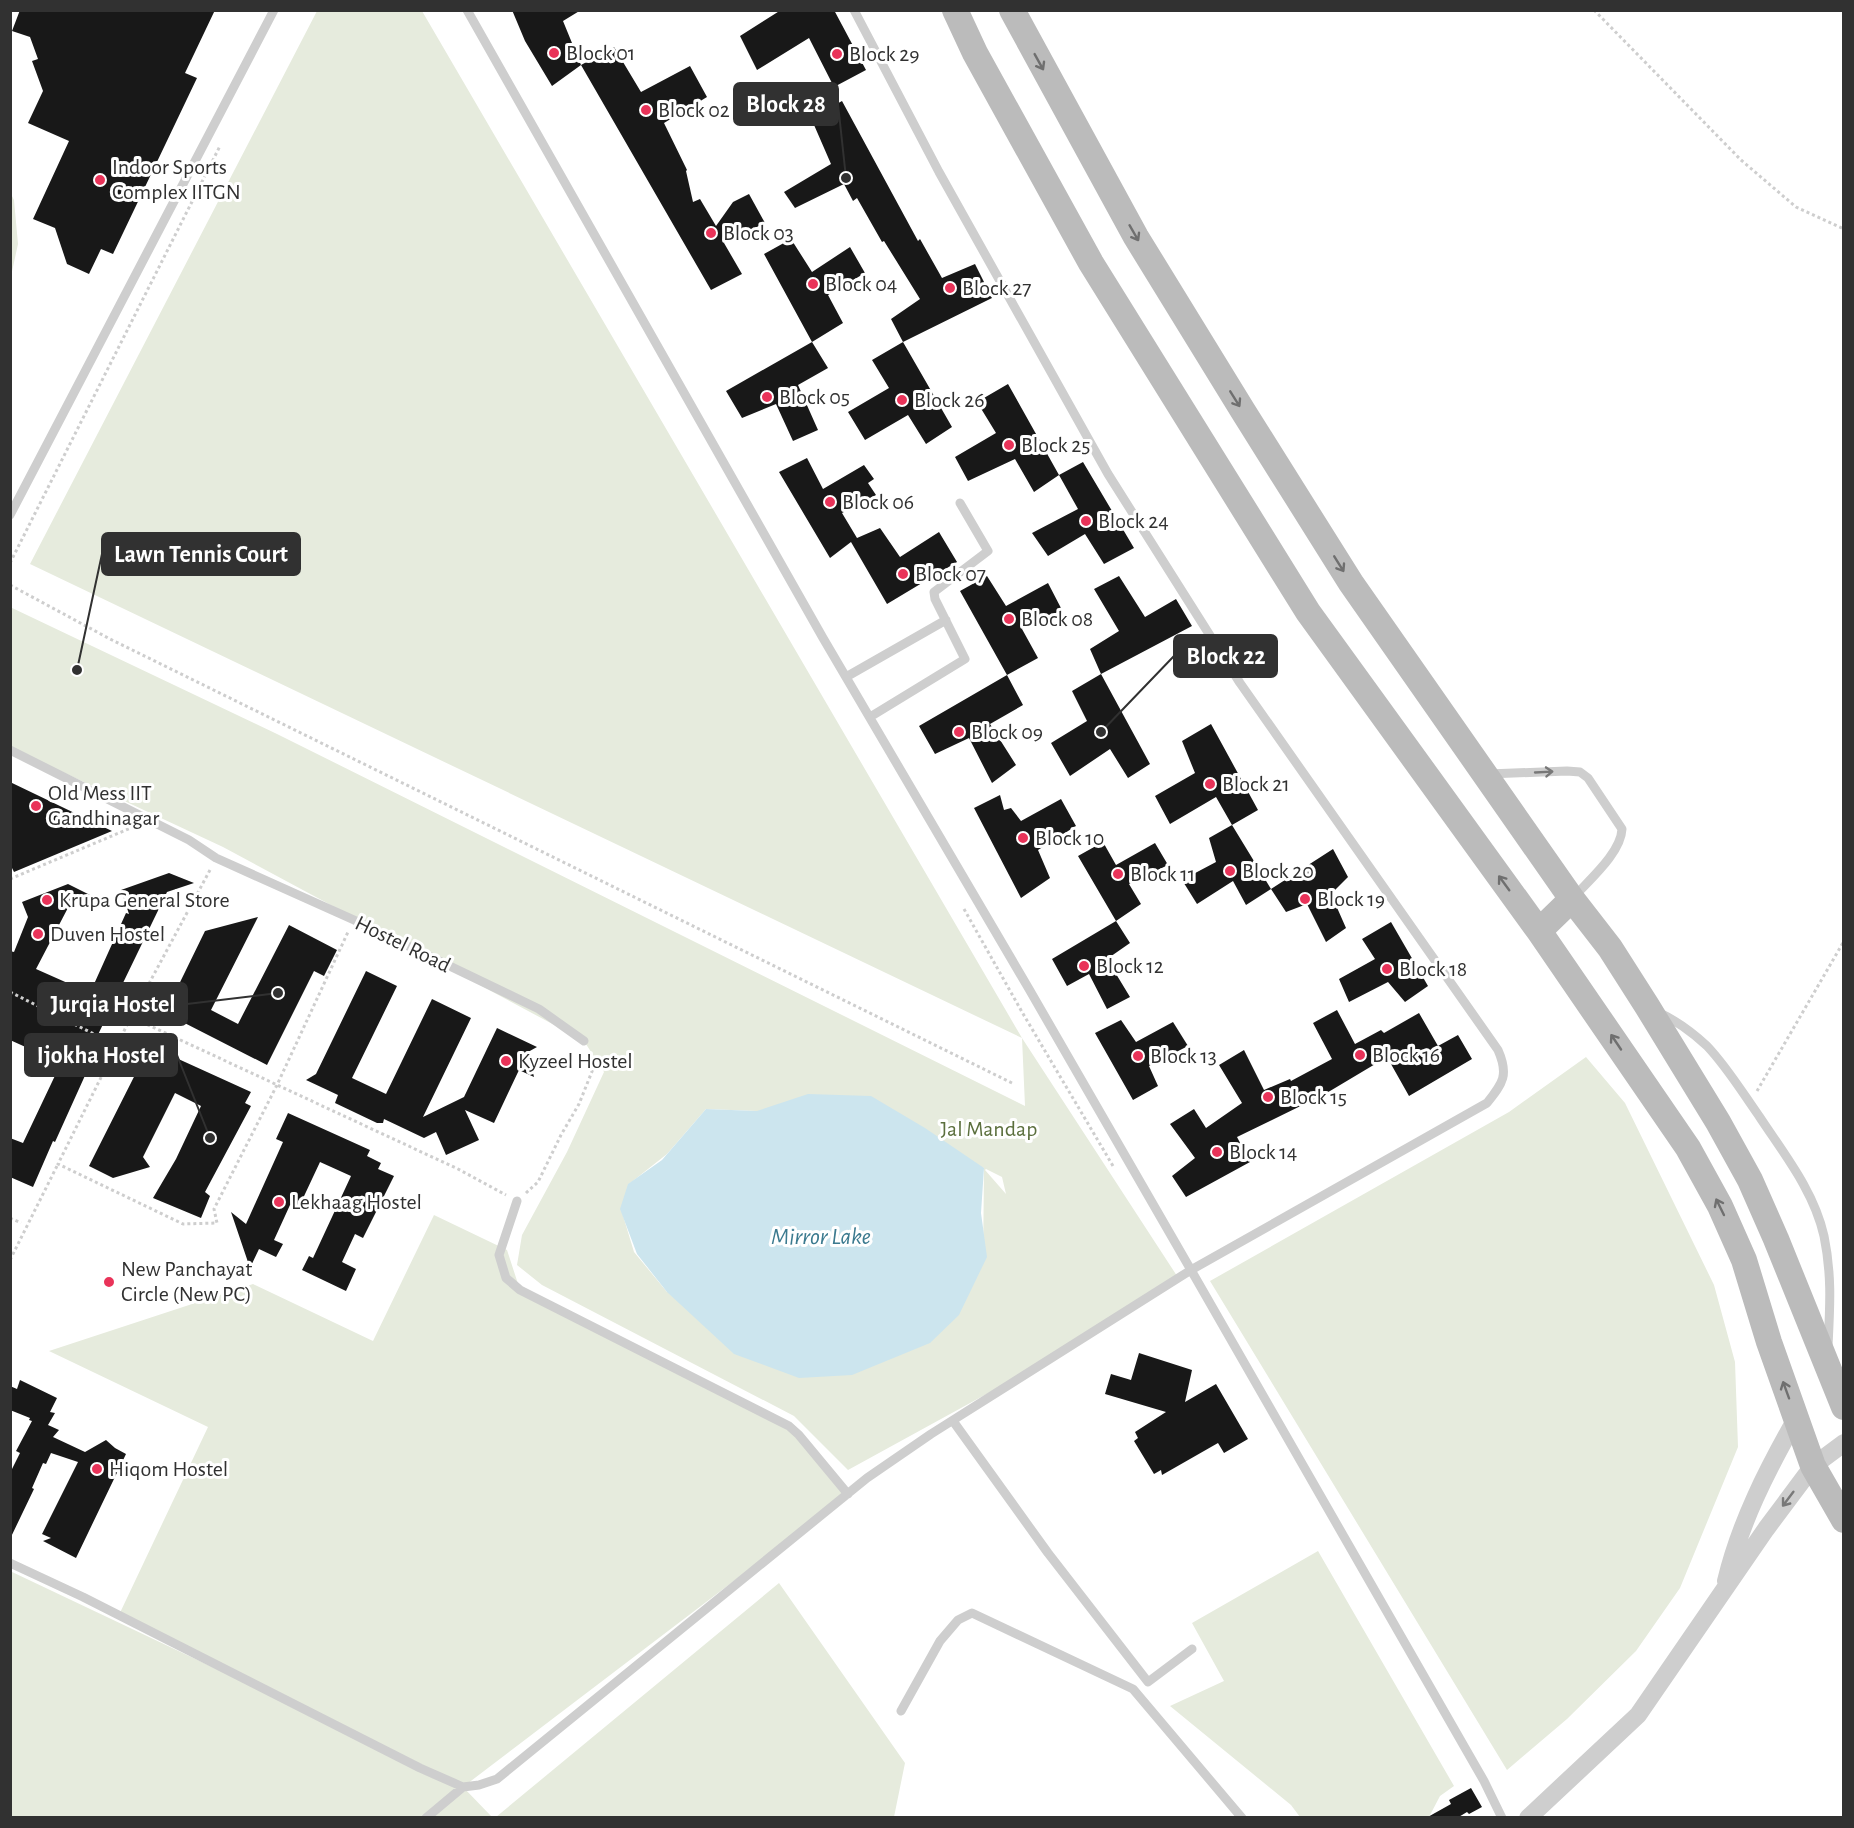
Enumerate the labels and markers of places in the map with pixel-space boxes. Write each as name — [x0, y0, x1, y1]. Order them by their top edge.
place label: Block 01 — [566, 42, 635, 64]
place label: Block 29 — [849, 43, 920, 65]
marker: Block 01 — [547, 46, 561, 60]
marker: Block 29 — [830, 47, 844, 61]
callout: Block 28 — [734, 83, 838, 125]
place label: Block 02 — [658, 99, 730, 121]
marker: Block 02 — [639, 103, 653, 117]
place label: Indoor Sports Complex IITGN — [112, 156, 241, 203]
marker: Indoor Sports Complex IITGN — [93, 173, 107, 187]
place label: Block 03 — [723, 222, 794, 244]
marker: Block 03 — [704, 226, 718, 240]
place label: Block 04 — [825, 273, 897, 295]
marker: Block 04 — [806, 277, 820, 291]
place label: Block 27 — [962, 277, 1031, 299]
marker: Block 27 — [943, 281, 957, 295]
place label: Block 05 — [779, 386, 850, 408]
place label: Block 26 — [914, 389, 985, 411]
marker: Block 05 — [760, 390, 774, 404]
marker: Block 26 — [895, 393, 909, 407]
place label: Block 25 — [1021, 434, 1090, 456]
marker: Block 25 — [1002, 438, 1016, 452]
place label: Block 06 — [842, 491, 914, 513]
marker: Block 06 — [823, 495, 837, 509]
place label: Block 24 — [1098, 510, 1169, 532]
marker: Block 24 — [1079, 514, 1093, 528]
callout: Lawn Tennis Court — [102, 533, 300, 575]
place label: Block 07 — [915, 563, 986, 585]
marker: Block 07 — [896, 567, 910, 581]
place label: Block 08 — [1021, 608, 1093, 630]
marker: Block 08 — [1002, 612, 1016, 626]
callout: Block 22 — [1174, 635, 1277, 677]
place label: Block 09 — [971, 721, 1043, 743]
marker: Block 09 — [952, 725, 966, 739]
place label: Block 21 — [1222, 773, 1290, 795]
marker: Block 21 — [1203, 777, 1217, 791]
place label: Old Mess IIT Gandhinagar — [48, 782, 159, 829]
marker: Old Mess IIT Gandhinagar — [29, 799, 43, 813]
place label: Block 10 — [1035, 827, 1104, 849]
marker: Block 10 — [1016, 831, 1030, 845]
place label: Block 20 — [1242, 860, 1314, 882]
place label: Block 11 — [1130, 863, 1195, 885]
marker: Block 20 — [1223, 864, 1237, 878]
marker: Block 11 — [1111, 867, 1125, 881]
place label: Block 19 — [1317, 888, 1385, 910]
place label: Krupa General Store — [59, 889, 230, 911]
marker: Block 19 — [1298, 892, 1312, 906]
marker: Krupa General Store — [40, 893, 54, 907]
place label: Duven Hostel — [50, 923, 165, 945]
marker: Duven Hostel — [31, 927, 45, 941]
place label: Block 12 — [1096, 955, 1164, 977]
place label: Block 18 — [1399, 958, 1467, 980]
marker: Block 12 — [1077, 959, 1091, 973]
marker: Block 18 — [1380, 962, 1394, 976]
callout: Jurqia Hostel — [38, 983, 187, 1025]
callout: Ijokha Hostel — [25, 1034, 177, 1076]
place label: Block 16 — [1372, 1044, 1440, 1066]
place label: Block 13 — [1150, 1045, 1217, 1067]
marker: Block 16 — [1353, 1048, 1367, 1062]
marker: Block 13 — [1131, 1049, 1145, 1063]
place label: Kyzeel Hostel — [518, 1050, 633, 1072]
marker: Kyzeel Hostel — [499, 1054, 513, 1068]
place label: Block 15 — [1280, 1086, 1347, 1108]
marker: Block 15 — [1261, 1090, 1275, 1104]
place label: Block 14 — [1229, 1141, 1297, 1163]
marker: Block 14 — [1210, 1145, 1224, 1159]
place label: Lekhaag Hostel — [291, 1191, 422, 1213]
marker: Lekhaag Hostel — [272, 1195, 286, 1209]
place label: New Panchayat Circle (New PC) — [121, 1258, 252, 1305]
marker: New Panchayat Circle (New PC) — [102, 1275, 116, 1289]
place label: Hiqom Hostel — [109, 1458, 228, 1480]
marker: Hiqom Hostel — [90, 1462, 104, 1476]

